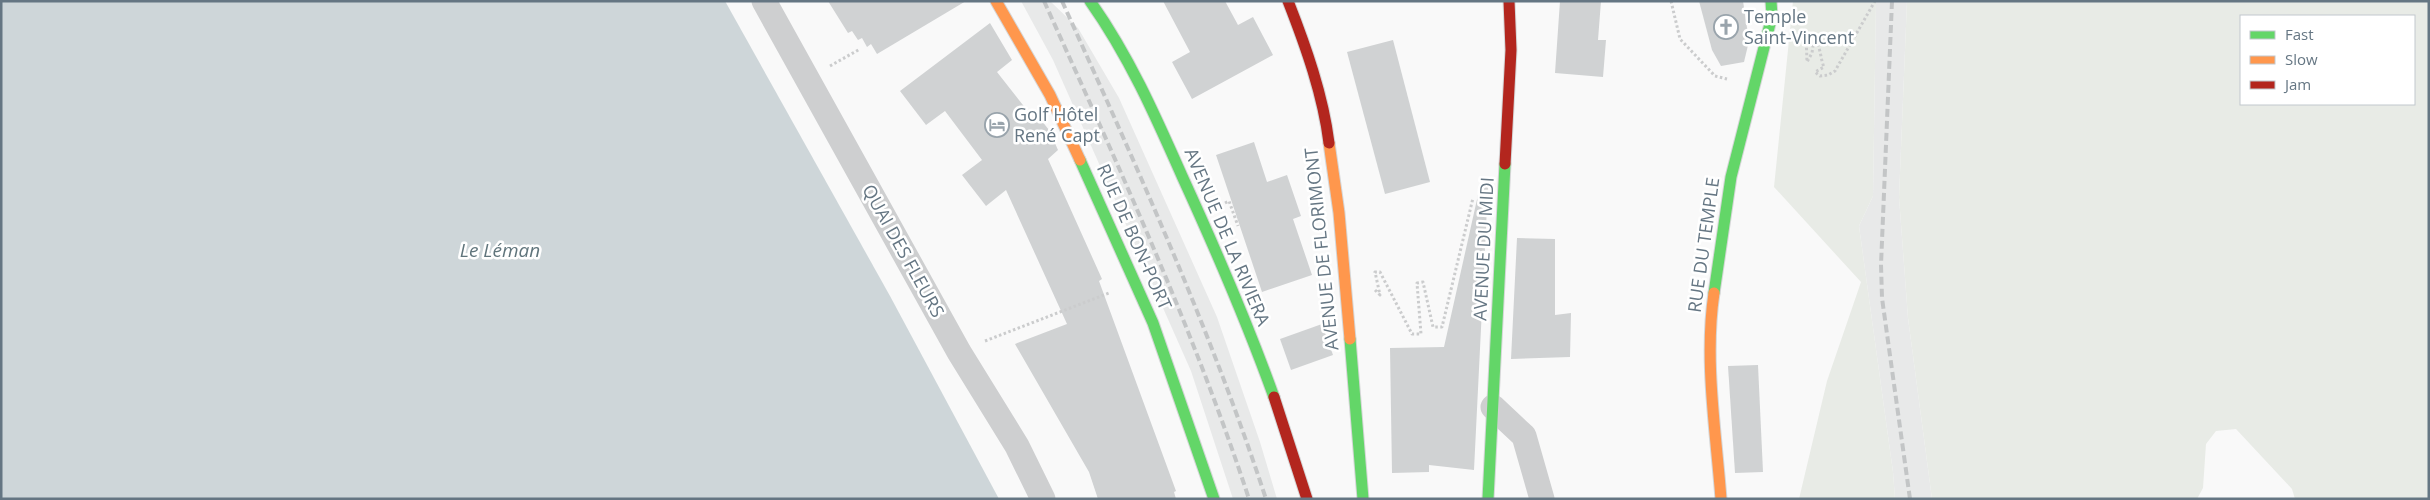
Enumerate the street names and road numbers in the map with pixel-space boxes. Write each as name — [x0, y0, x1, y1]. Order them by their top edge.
street label: AVENUE DE LA RIVIERA — [1180, 144, 1277, 330]
street label: AVENUE DE FLORIMONT — [1298, 146, 1344, 352]
street label: RUE DE BON-PORT — [1092, 160, 1178, 313]
street label: RUE DU TEMPLE — [1682, 176, 1724, 314]
street label: AVENUE DU MIDI — [1467, 177, 1499, 321]
street label: QUAI DES FLEURS — [857, 180, 950, 321]

